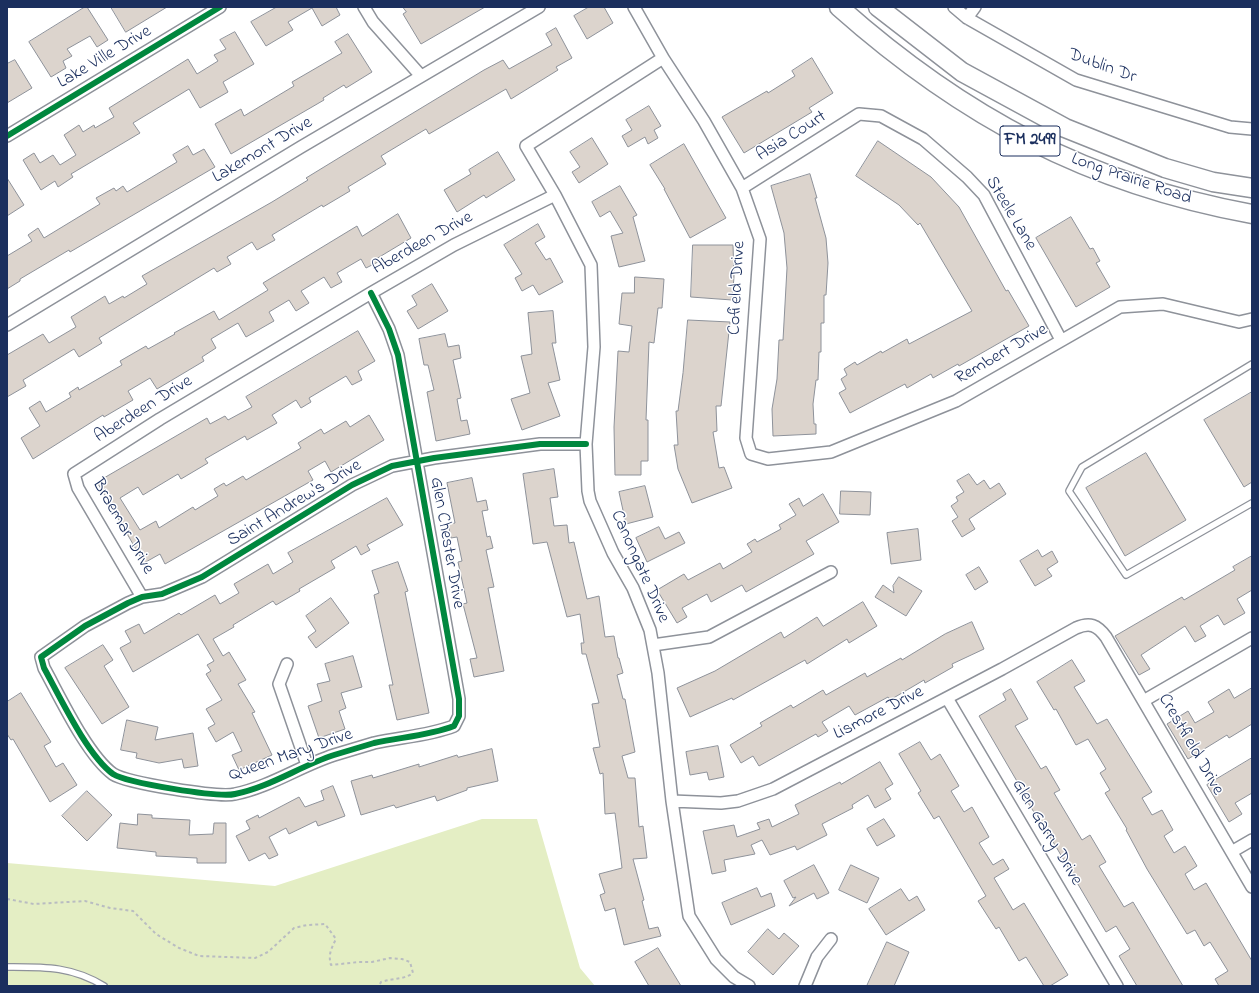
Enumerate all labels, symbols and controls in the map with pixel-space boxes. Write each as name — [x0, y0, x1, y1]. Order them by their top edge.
street label: Lake Ville Drive — [54, 22, 156, 94]
street label: Dublin Dr — [1065, 45, 1139, 89]
street label: Asia Court — [753, 107, 831, 167]
street label: Lakemont Drive — [209, 113, 317, 189]
road number: FM 2499 — [1000, 126, 1060, 156]
street label: Long Prairie Road — [1068, 149, 1194, 211]
street label: Steele Lane — [979, 173, 1041, 255]
street label: Aberdeen Drive — [369, 208, 477, 280]
street label: Cofield Drive — [725, 240, 751, 336]
street label: Rembert Drive — [952, 320, 1052, 390]
street label: Aberdeen Drive — [91, 371, 197, 449]
street label: Saint Andrew's Drive — [224, 455, 366, 553]
street label: Braemar Drive — [86, 475, 158, 579]
street label: Glen Chester Drive — [424, 476, 468, 610]
street label: Canongate Drive — [605, 507, 673, 627]
street label: Lismore Drive — [830, 682, 928, 746]
street label: Crestfield Drive — [1152, 690, 1228, 800]
street label: Queen Mary Drive — [226, 725, 356, 787]
street label: Glen Garry Drive — [1006, 776, 1086, 890]

